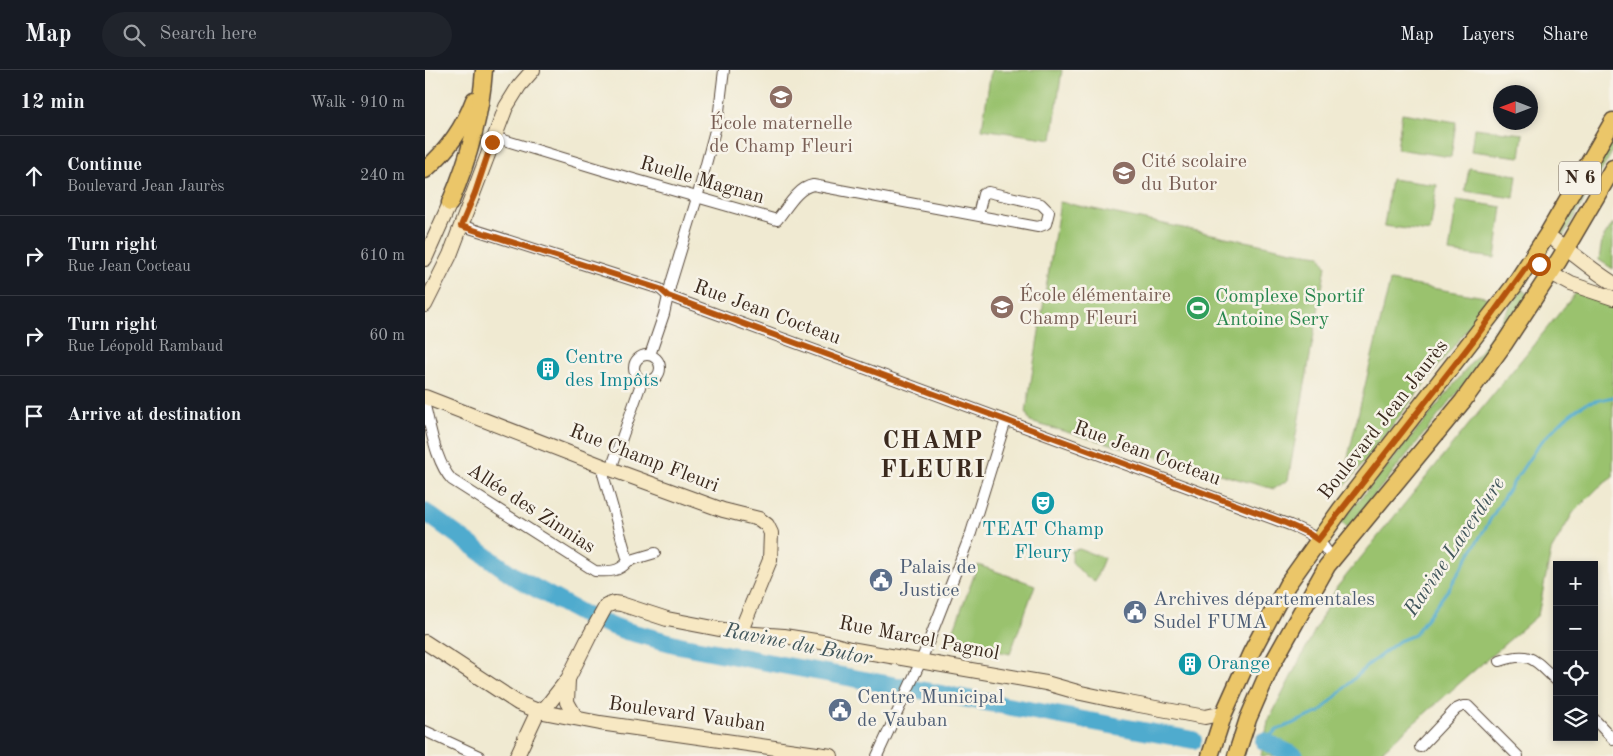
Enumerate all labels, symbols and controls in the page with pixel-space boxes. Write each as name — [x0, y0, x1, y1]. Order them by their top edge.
search box — [102, 12, 452, 57]
icon: search — [120, 21, 148, 49]
text: Map — [25, 23, 72, 47]
text: Search here — [160, 25, 257, 44]
text: Map — [1400, 26, 1434, 44]
text: Layers — [1462, 26, 1514, 44]
text: Share — [1542, 26, 1588, 44]
school or university icon: École maternelle de Champ Fleuri — [768, 84, 794, 110]
north arrow — [1493, 85, 1538, 130]
text: 12 min — [20, 92, 85, 113]
text: Walk · 910 m — [310, 95, 405, 111]
place label: École maternelle de Champ Fleuri — [709, 111, 853, 157]
route end — [481, 131, 504, 154]
place label: Cité scolaire du Butor — [1141, 152, 1247, 195]
street label: Ruelle Magnan — [637, 154, 767, 208]
text: Continue — [67, 156, 142, 175]
school or university icon: Cité scolaire du Butor — [1111, 160, 1137, 186]
icon: ahead — [20, 162, 48, 190]
road number: N 6 — [1559, 162, 1601, 195]
text: 240 m — [360, 168, 405, 184]
text: Boulevard Jean Jaurès — [67, 179, 224, 195]
text: Turn right — [67, 236, 157, 255]
icon: right — [20, 242, 48, 270]
text: 610 m — [360, 248, 405, 264]
route start — [1528, 253, 1551, 276]
text: Rue Jean Cocteau — [67, 259, 191, 275]
street label: Rue Jean Cocteau — [691, 277, 843, 349]
place label: École élémentaire Champ Fleuri — [1019, 283, 1171, 329]
place label: Complexe Sportif Antoine Sery — [1215, 287, 1365, 330]
school or university icon: École élémentaire Champ Fleuri — [989, 294, 1015, 320]
sports icon: Complexe Sportif Antoine Sery — [1185, 295, 1211, 321]
text: Turn right — [67, 316, 157, 335]
icon: right — [20, 322, 48, 350]
text: 60 m — [369, 328, 405, 344]
street label: Boulevard Jean Jaurès — [1316, 336, 1452, 504]
text: Rue Léopold Rambaud — [67, 339, 223, 355]
place label: Centre des Impôts — [565, 348, 659, 391]
building icon: Centre des Impôts — [535, 356, 561, 382]
icon: arrive — [20, 402, 48, 430]
text: Arrive at destination — [67, 406, 241, 425]
street label: Rue Jean Cocteau — [1071, 418, 1223, 490]
street label: Rue Champ Fleuri — [567, 421, 721, 497]
district label: CHAMP FLEURI — [880, 429, 986, 483]
street label: Allée des Zinnias — [463, 460, 599, 558]
water label: Ravine Laverdure — [1400, 474, 1509, 621]
theatre icon: TEAT Champ Fleury — [1030, 490, 1056, 516]
place label: TEAT Champ Fleury — [982, 520, 1104, 563]
place label: Palais de Justice — [899, 558, 976, 601]
map controls — [1553, 561, 1598, 741]
button: + — [1553, 561, 1598, 606]
public building icon: Palais de Justice — [868, 567, 894, 593]
place label: Archives départementales Sudel FUMA — [1153, 590, 1375, 633]
public building icon: Archives départementales Sudel FUMA — [1122, 599, 1148, 625]
button: − — [1553, 606, 1598, 651]
street label: Rue Marcel Pagnol — [837, 614, 1001, 664]
water label: Ravine du Butor — [721, 620, 875, 670]
building icon: Orange — [1177, 651, 1203, 677]
button: locate — [1553, 651, 1598, 696]
place label: Orange — [1207, 654, 1270, 674]
place label: Centre Municipal de Vauban — [857, 688, 1004, 731]
street label: Boulevard Vauban — [607, 694, 767, 736]
button: layers — [1553, 696, 1598, 741]
public building icon: Centre Municipal de Vauban — [827, 697, 853, 723]

